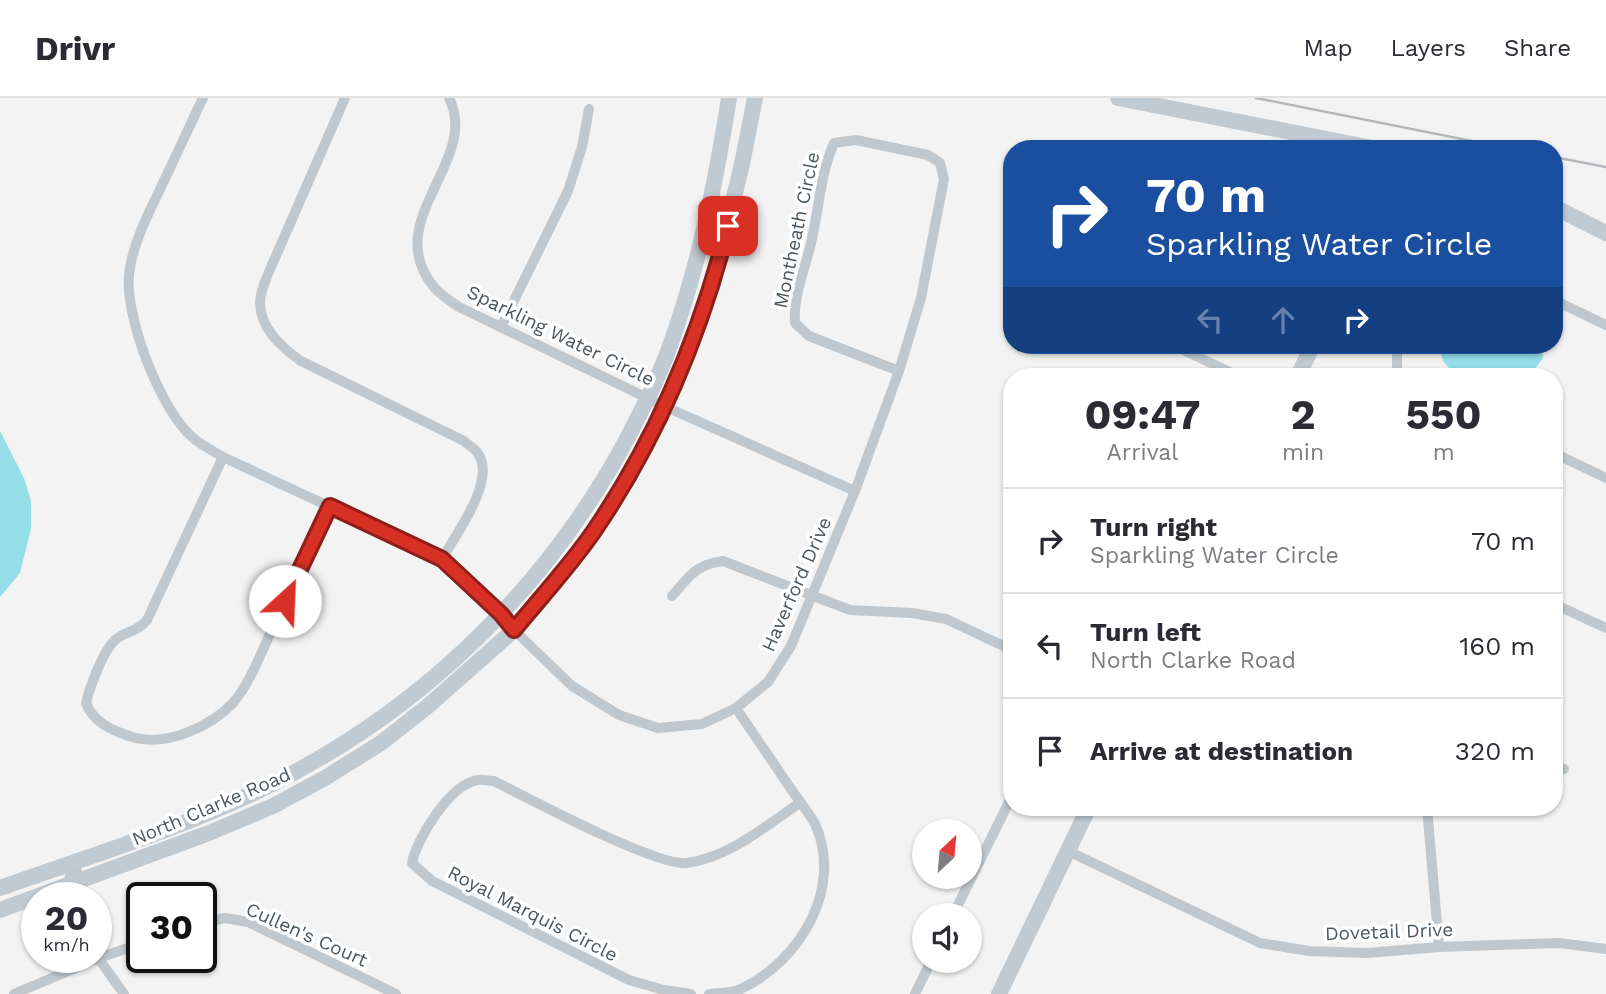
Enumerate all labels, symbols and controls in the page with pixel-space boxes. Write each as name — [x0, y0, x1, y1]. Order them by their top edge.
text: Drivr — [35, 29, 115, 68]
text: Map — [1304, 34, 1352, 62]
text: Layers — [1390, 34, 1466, 62]
text: Share — [1504, 34, 1571, 62]
street label: Montheath Circle — [769, 150, 824, 310]
text: 70 m — [1146, 166, 1266, 224]
icon: right — [1031, 168, 1122, 259]
pin — [698, 196, 758, 256]
icon: arrive — [709, 207, 747, 245]
text: Sparkling Water Circle — [1146, 225, 1492, 263]
street label: Sparkling Water Circle — [463, 280, 658, 391]
icon: left — [1191, 301, 1229, 339]
icon: ahead — [1264, 301, 1302, 339]
icon: right — [1337, 301, 1375, 339]
text: 09:47 — [1084, 390, 1201, 439]
text: 2 — [1291, 390, 1316, 439]
text: 550 — [1406, 390, 1482, 439]
text: Arrival — [1107, 439, 1178, 466]
text: min — [1282, 439, 1324, 466]
text: m — [1433, 439, 1455, 466]
text: Turn right — [1090, 512, 1217, 542]
street label: Haverford Drive — [757, 513, 836, 655]
icon: right — [1031, 522, 1069, 560]
text: 70 m — [1471, 526, 1535, 556]
text: Sparkling Water Circle — [1090, 542, 1339, 569]
position arrow — [248, 564, 322, 638]
text: Turn left — [1090, 617, 1201, 647]
icon: left — [1031, 627, 1069, 665]
text: 160 m — [1459, 631, 1535, 661]
text: North Clarke Road — [1090, 647, 1296, 674]
icon: arrive — [1031, 732, 1069, 770]
text: Arrive at destination — [1090, 736, 1353, 766]
text: 320 m — [1455, 736, 1535, 766]
street label: North Clarke Road — [128, 763, 294, 850]
north arrow — [912, 819, 982, 889]
map controls — [912, 819, 982, 973]
street label: Royal Marquis Circle — [444, 861, 622, 966]
speed limit sign: 30 — [126, 882, 217, 973]
text: 20 — [45, 897, 88, 939]
street label: Cullen's Court — [242, 897, 371, 972]
button: sound — [912, 903, 982, 973]
street label: Dovetail Drive — [1324, 918, 1454, 945]
text: km/h — [43, 934, 90, 955]

